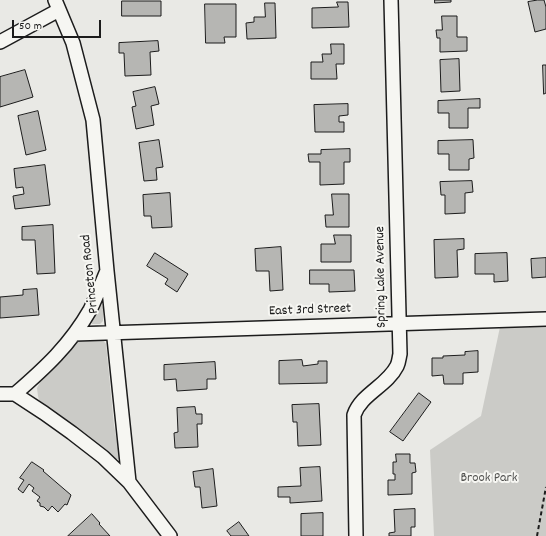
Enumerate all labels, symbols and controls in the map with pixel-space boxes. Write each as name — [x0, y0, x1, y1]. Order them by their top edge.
scale bar — [14, 12, 103, 38]
text: 50 m — [19, 18, 42, 35]
street label: Spring Lake Avenue — [373, 226, 391, 328]
street label: Princeton Road — [78, 234, 104, 314]
street label: East 3rd Street — [269, 301, 351, 321]
park label: Brook Park — [460, 471, 518, 487]

